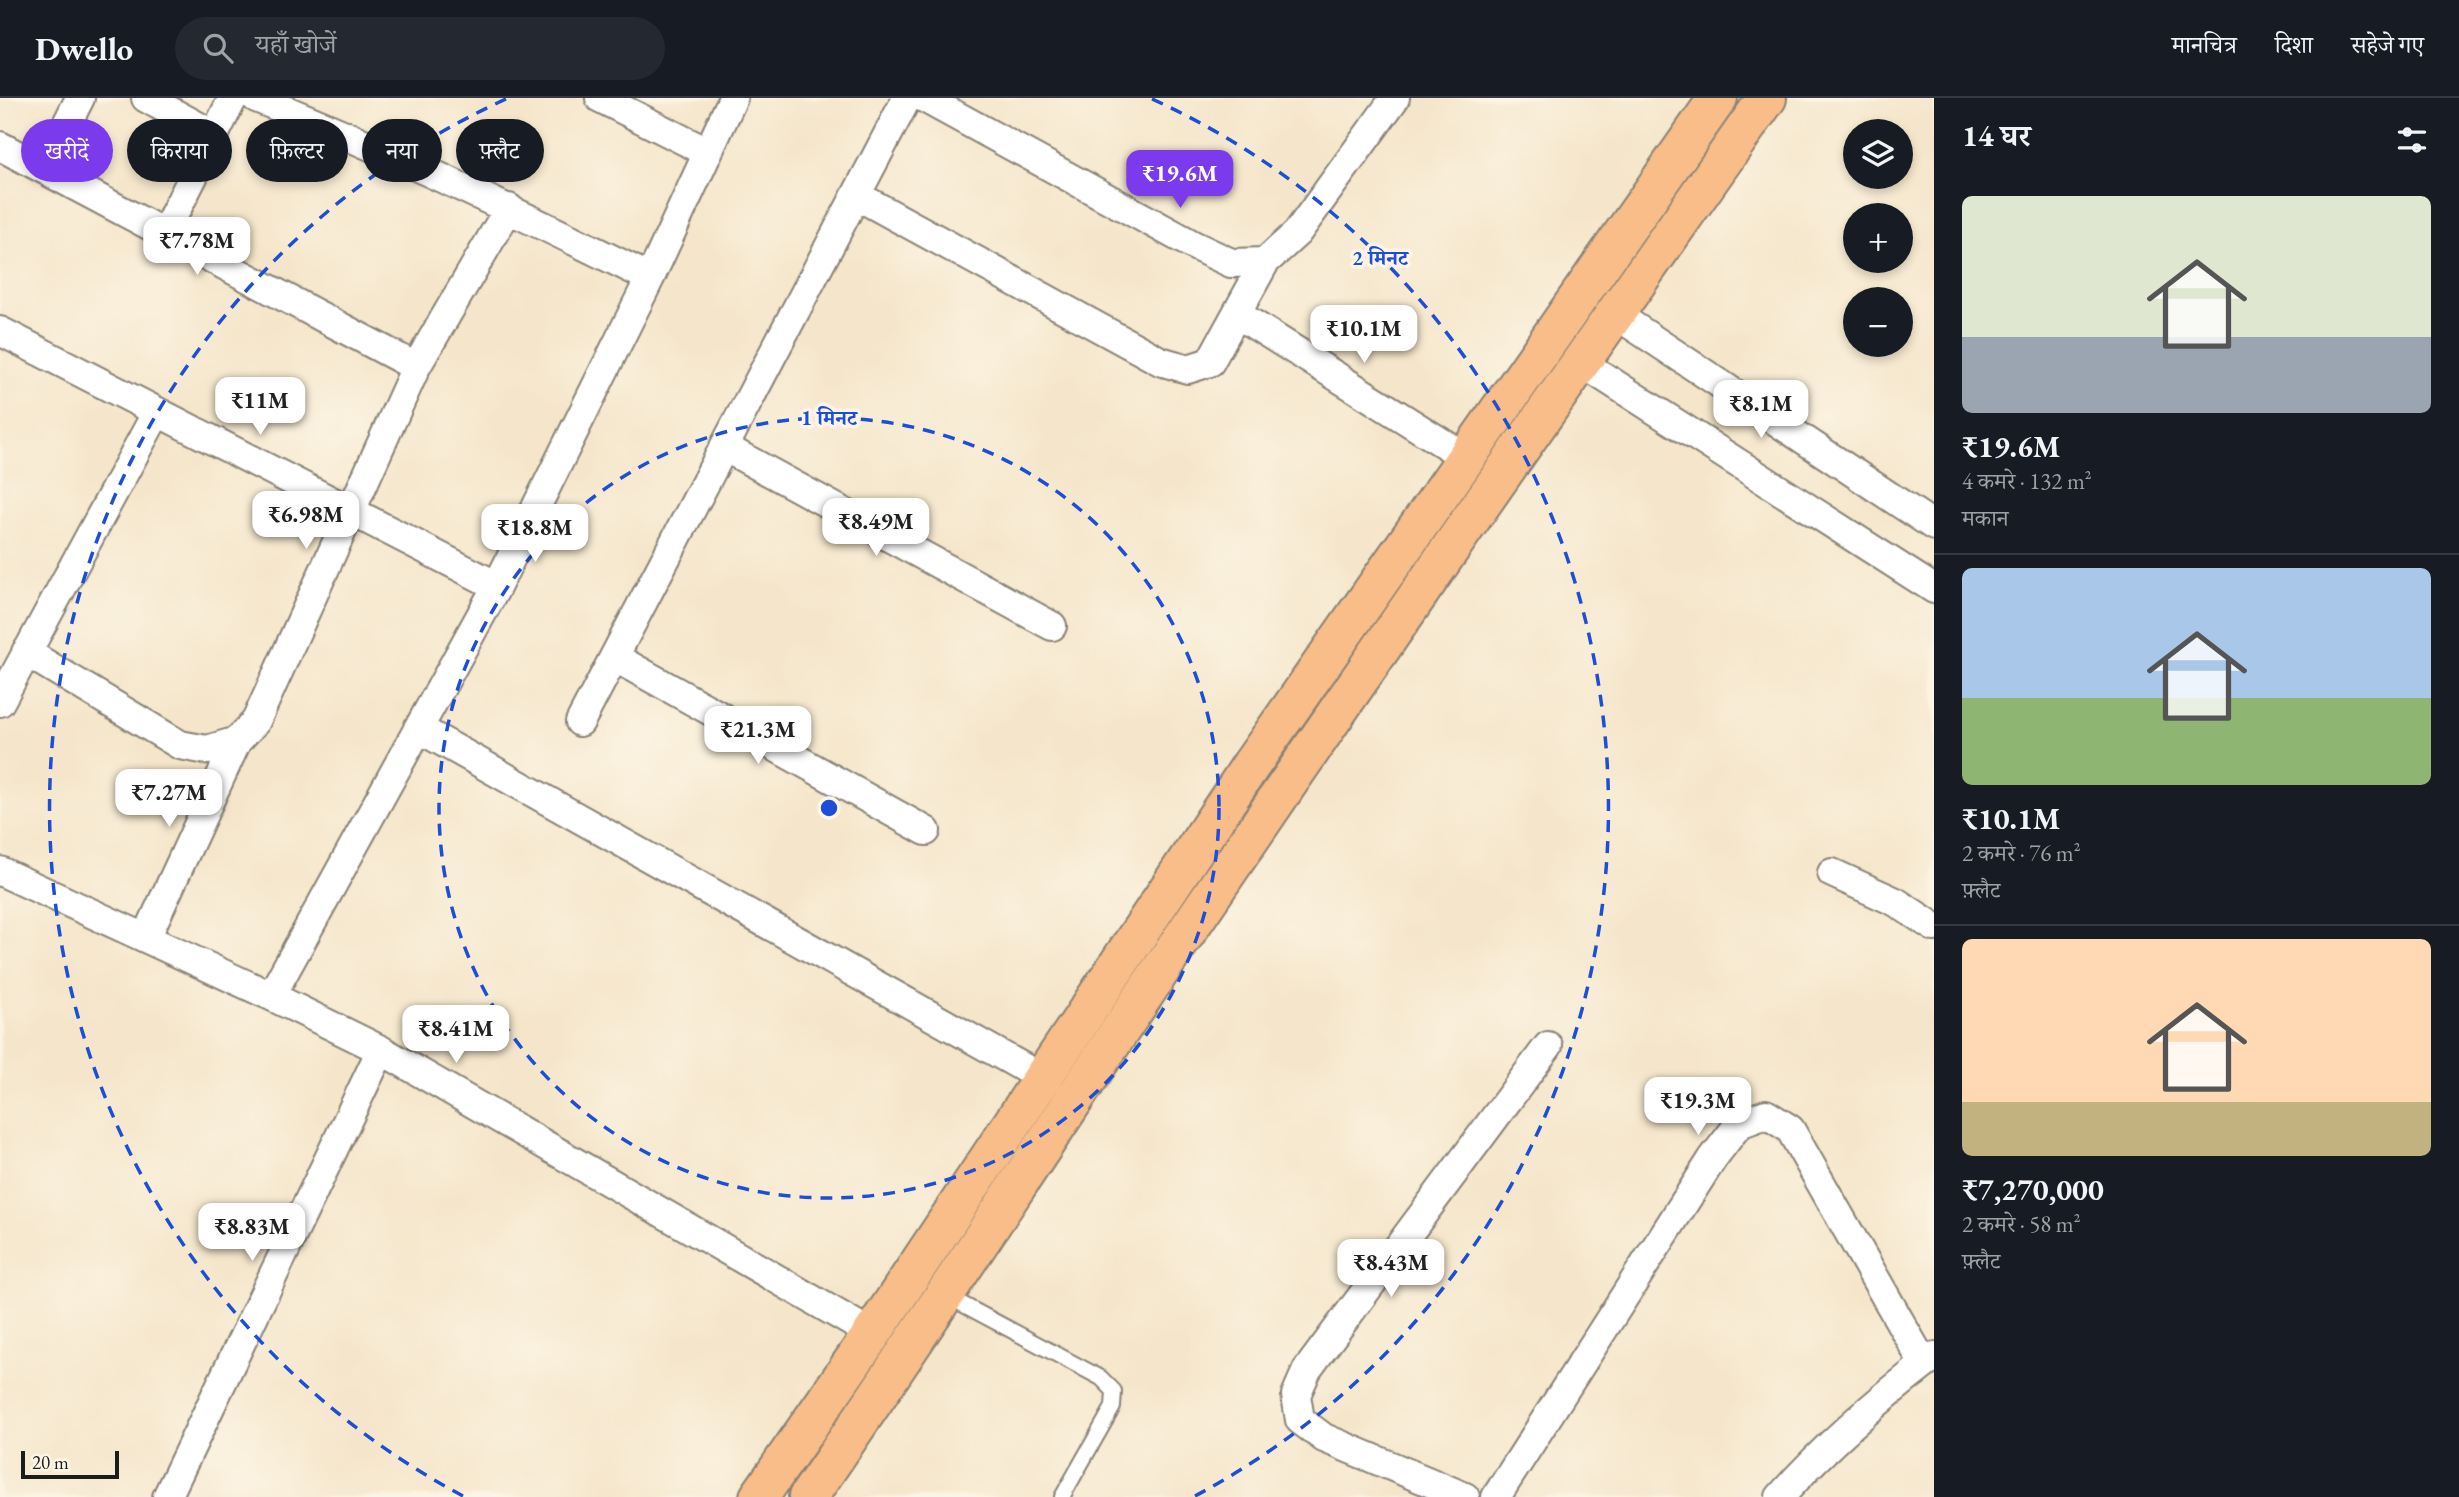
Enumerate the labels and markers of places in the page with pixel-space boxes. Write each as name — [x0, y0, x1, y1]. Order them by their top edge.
pin: ₹19.6M — [1123, 150, 1237, 210]
pin: ₹7.78M — [140, 218, 254, 277]
pin: ₹10.1M — [1307, 306, 1421, 365]
pin: ₹11M — [219, 378, 301, 437]
pin: ₹8.1M — [1712, 380, 1810, 440]
pin: ₹6.98M — [249, 491, 363, 551]
pin: ₹8.49M — [819, 498, 933, 558]
pin: ₹18.8M — [478, 504, 592, 564]
pin: ₹21.3M — [701, 706, 815, 766]
pin: ₹7.27M — [112, 770, 226, 829]
centre of rings — [817, 796, 841, 820]
pin: ₹8.41M — [399, 1006, 513, 1065]
pin: ₹19.3M — [1641, 1077, 1755, 1137]
pin: ₹8.83M — [195, 1204, 309, 1263]
pin: ₹8.43M — [1334, 1240, 1448, 1299]

